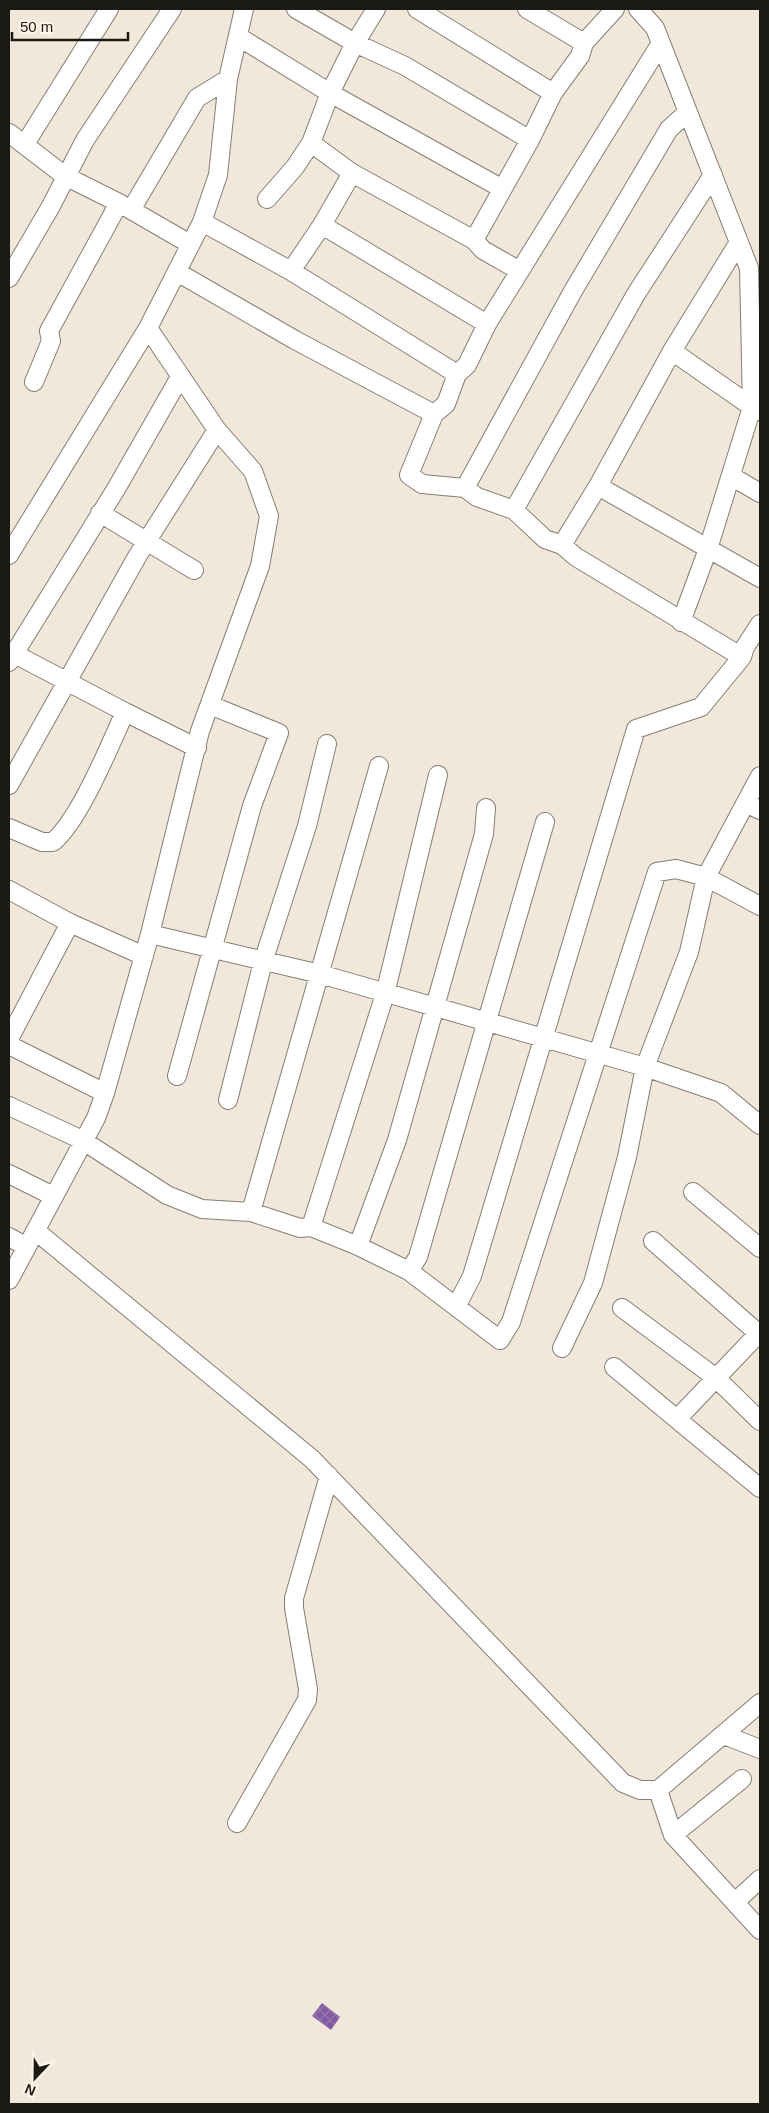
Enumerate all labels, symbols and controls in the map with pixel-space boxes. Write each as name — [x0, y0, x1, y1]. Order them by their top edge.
scale bar — [12, 10, 129, 42]
text: 50 m — [20, 18, 53, 35]
north arrow — [10, 2053, 60, 2103]
text: N — [22, 2081, 38, 2099]

